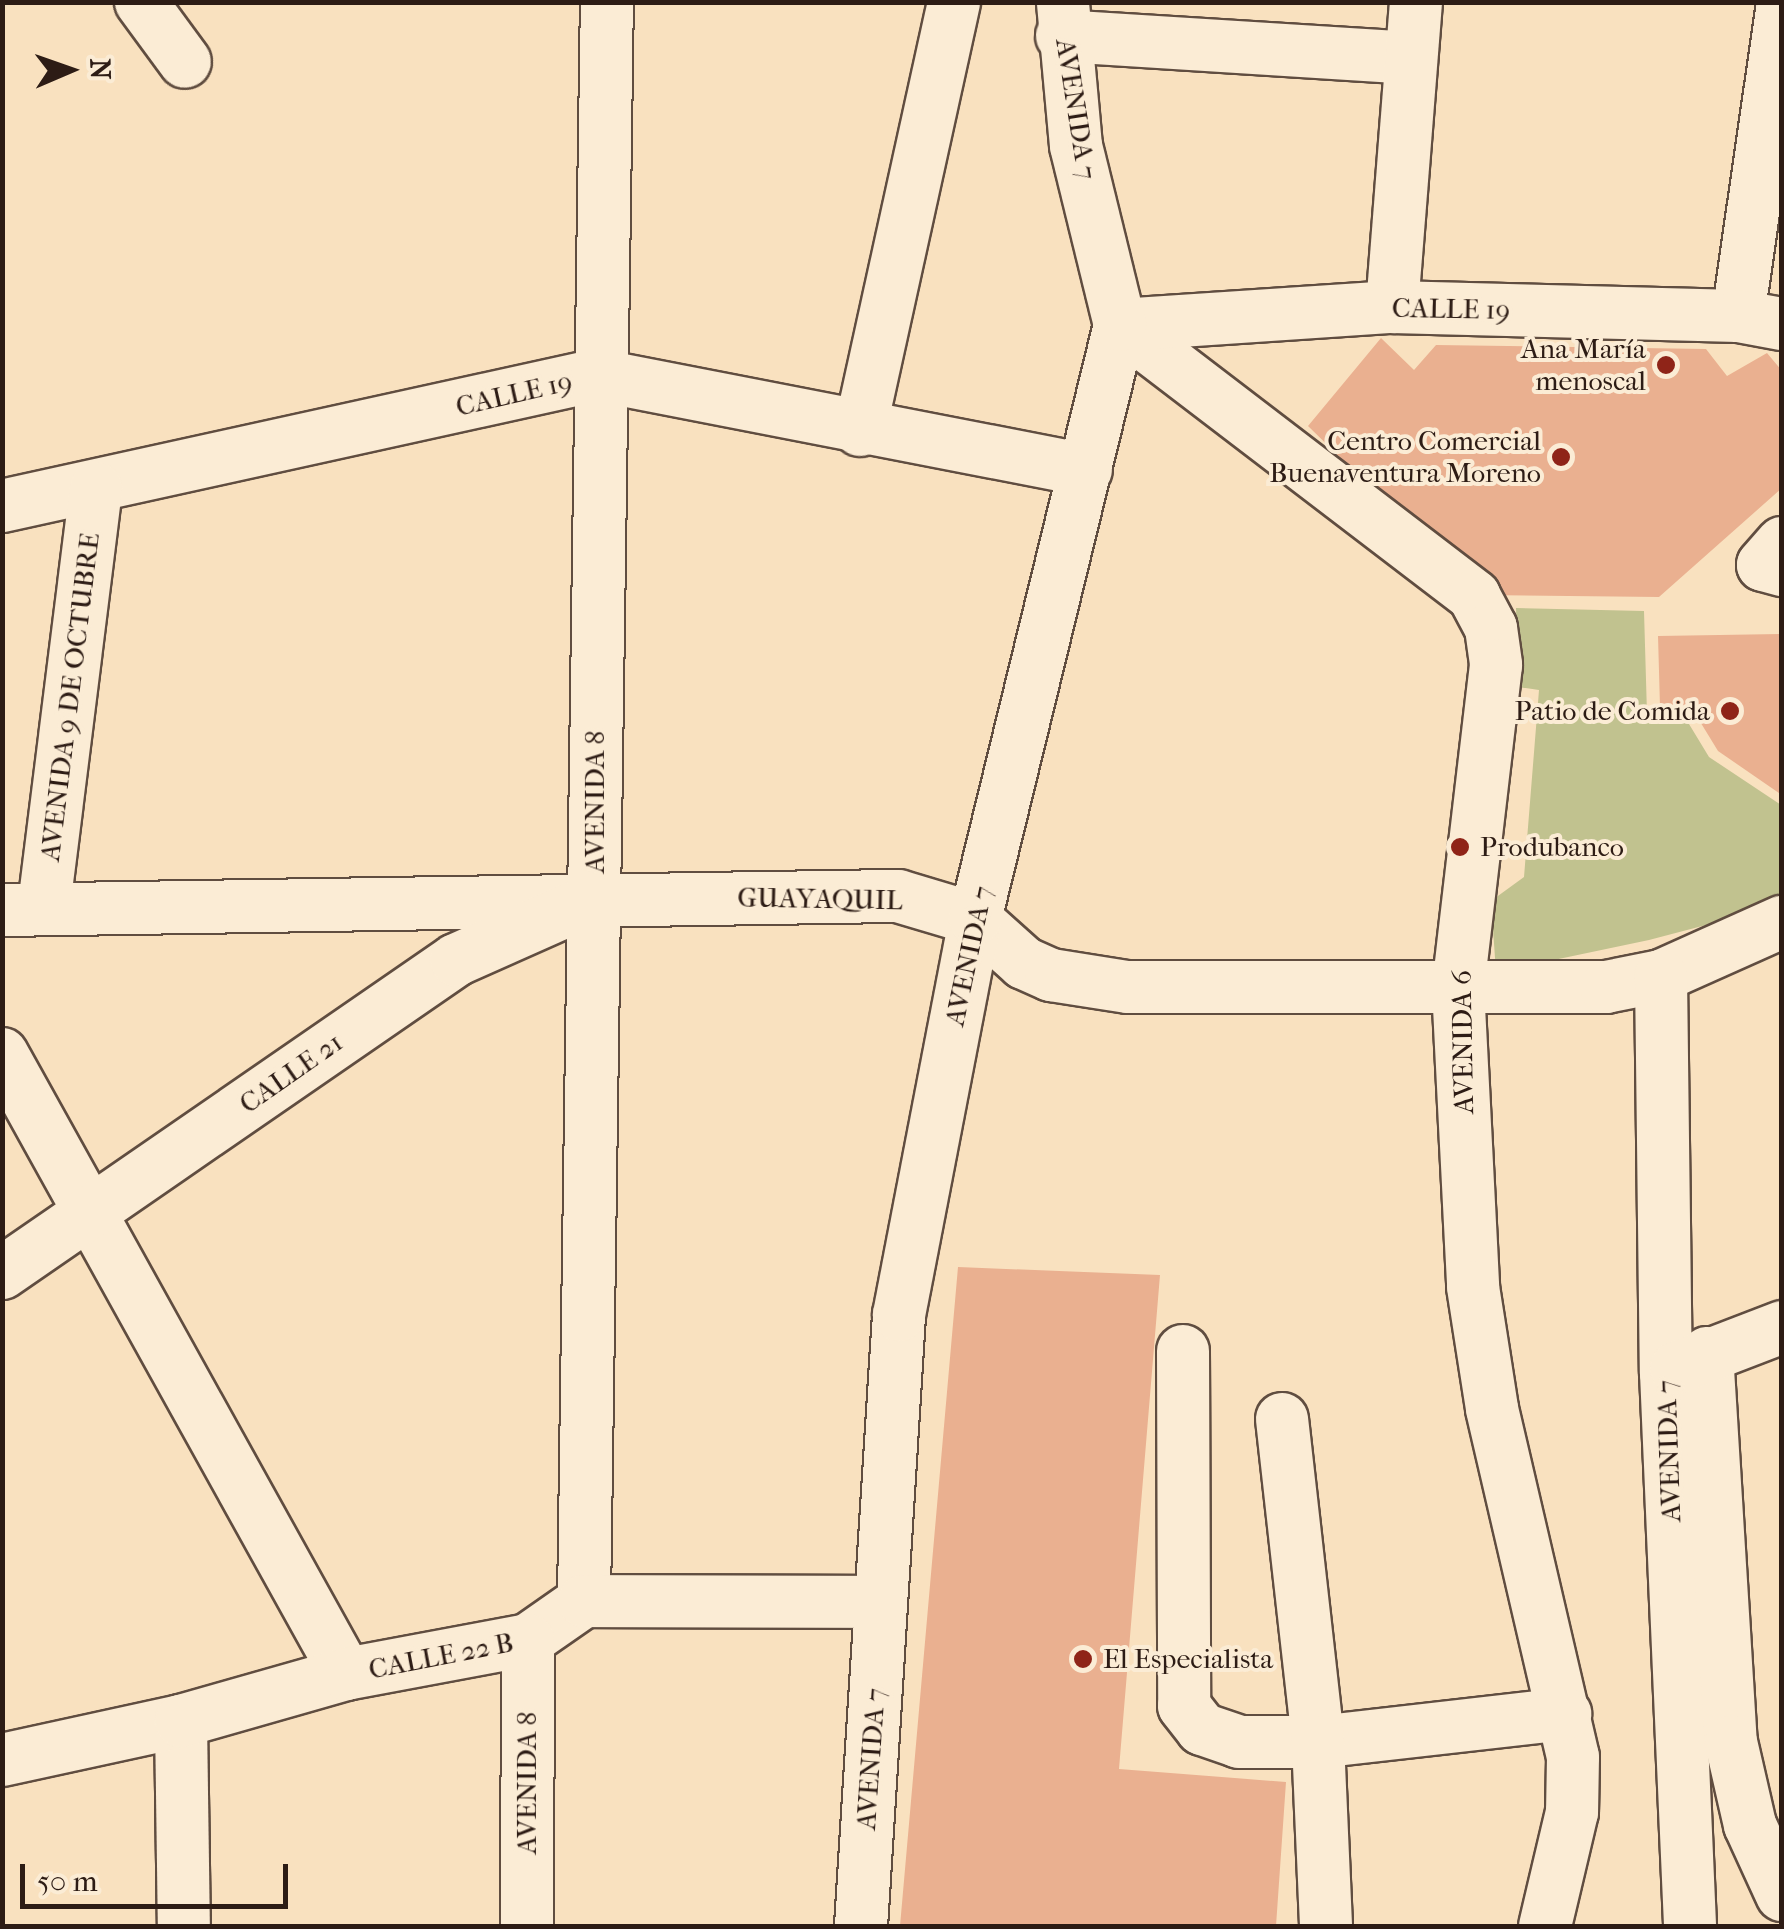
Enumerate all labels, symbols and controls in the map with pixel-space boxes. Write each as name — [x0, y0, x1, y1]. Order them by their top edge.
north arrow — [20, 20, 120, 120]
street label: AVENIDA 7 — [1048, 36, 1104, 182]
text: N — [84, 58, 117, 80]
street label: CALLE 19 — [1391, 291, 1511, 327]
place label: Ana María menoscal — [1521, 332, 1646, 398]
marker: Ana María menoscal — [1655, 354, 1677, 376]
street label: CALLE 19 — [453, 364, 575, 424]
place label: Centro Comercial Buenaventura Moreno — [1269, 424, 1541, 490]
marker: Centro Comercial Buenaventura Moreno — [1550, 446, 1572, 468]
street label: AVENIDA 9 DE OCTUBRE — [33, 531, 107, 863]
place label: Patio de Comida — [1515, 694, 1710, 728]
marker: Patio de Comida — [1719, 700, 1741, 722]
street label: AVENIDA 8 — [578, 731, 612, 873]
place label: Produbanco — [1480, 830, 1624, 864]
marker: Produbanco — [1449, 836, 1471, 858]
street label: GUAYAQUIL — [737, 881, 903, 917]
street label: AVENIDA 7 — [938, 883, 1000, 1029]
street label: AVENIDA 6 — [1445, 970, 1481, 1114]
street label: CALLE 21 — [233, 1025, 349, 1121]
street label: AVENIDA 7 — [1650, 1379, 1688, 1523]
street label: CALLE 22 B — [366, 1626, 516, 1686]
place label: El Especialista — [1103, 1642, 1273, 1676]
marker: El Especialista — [1072, 1648, 1094, 1670]
street label: AVENIDA 7 — [849, 1687, 893, 1831]
street label: AVENIDA 8 — [510, 1712, 544, 1854]
scale bar — [25, 1844, 292, 1906]
text: 50 m — [37, 1864, 98, 1899]

